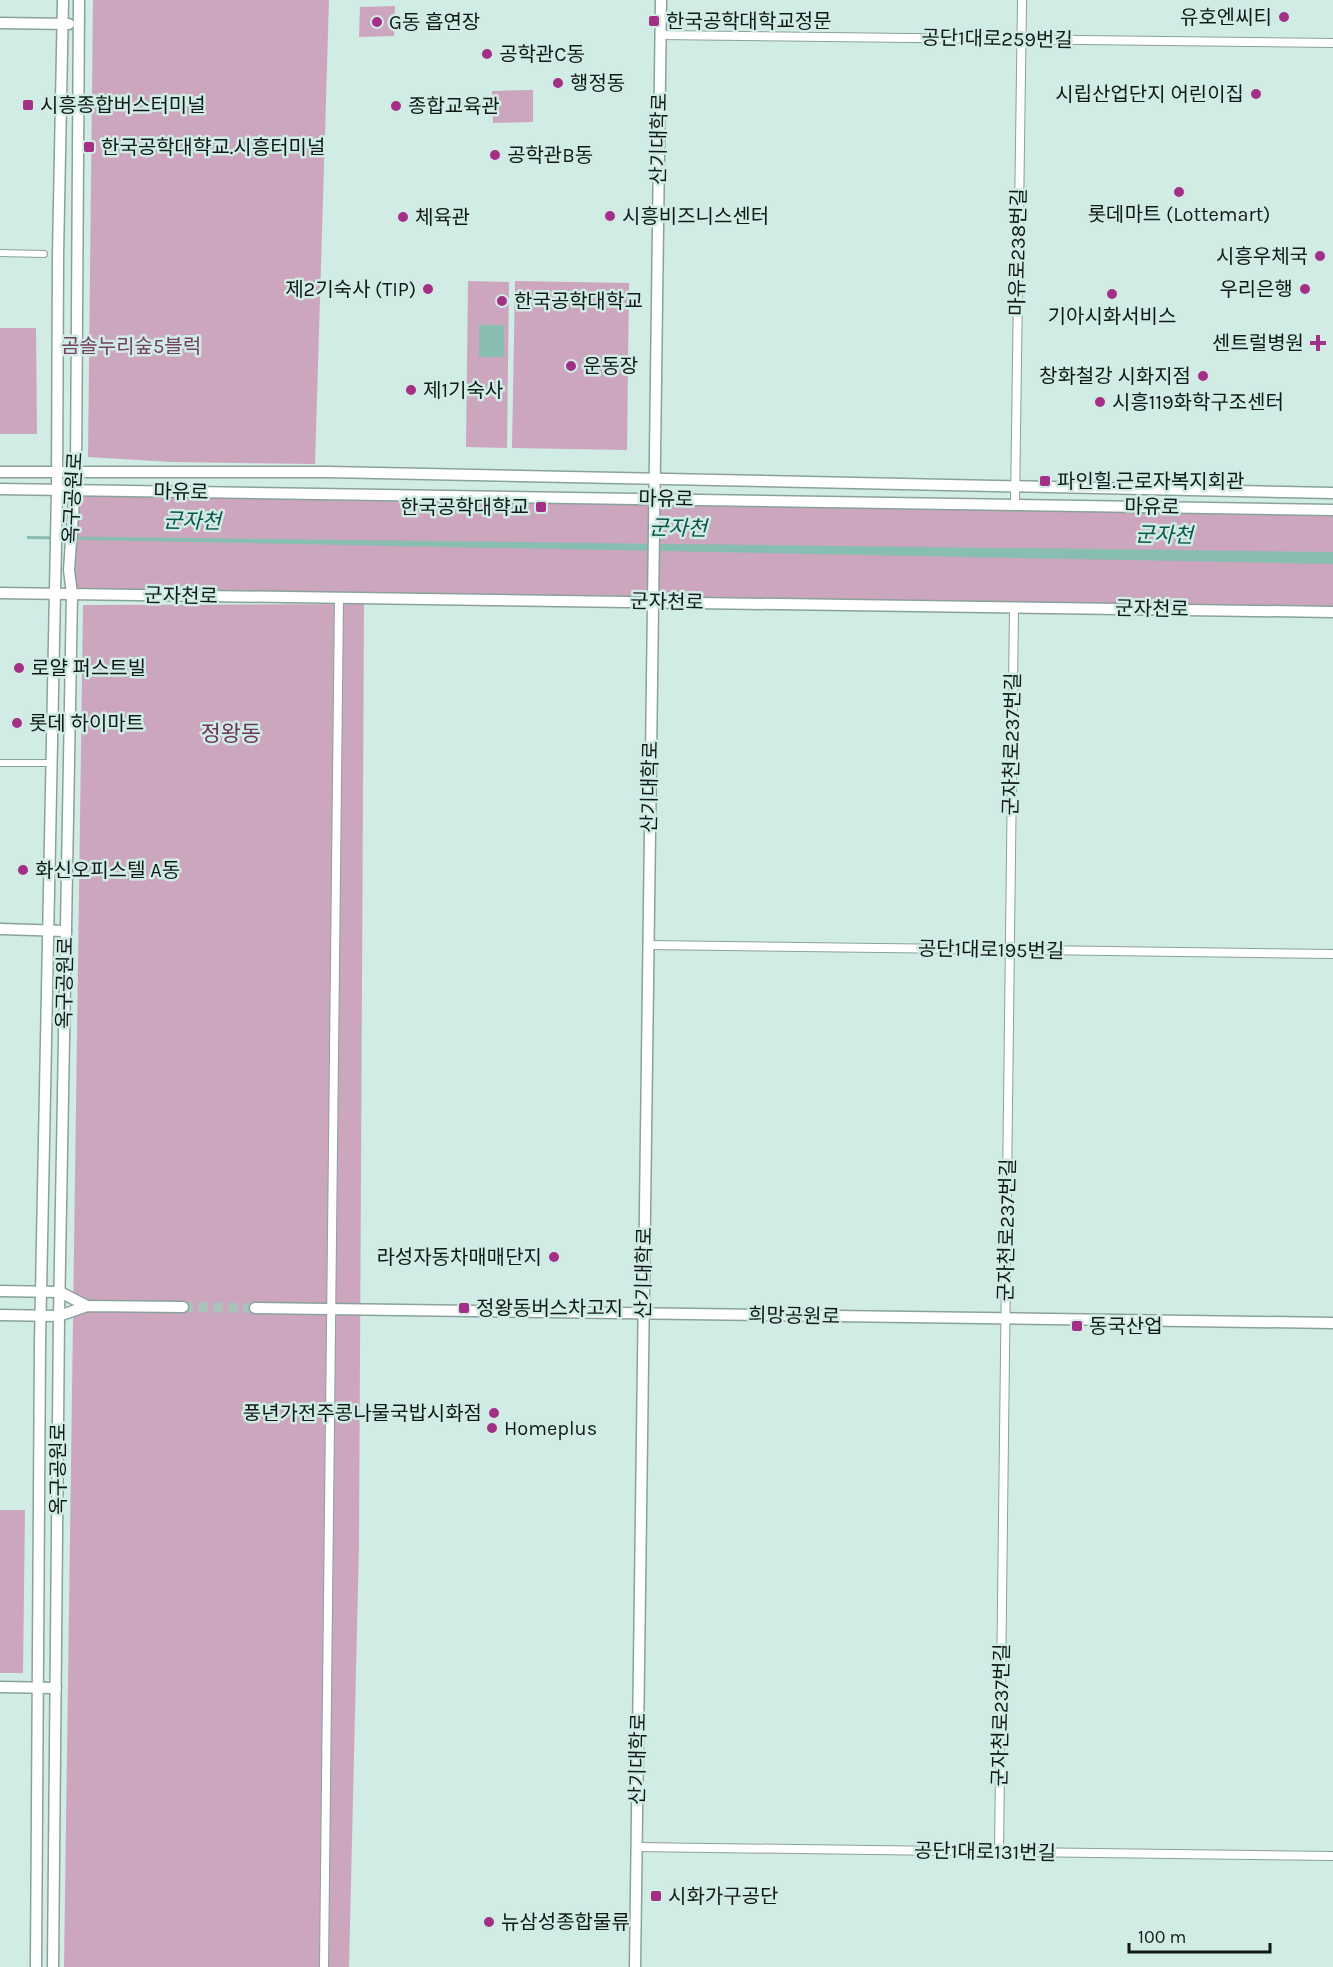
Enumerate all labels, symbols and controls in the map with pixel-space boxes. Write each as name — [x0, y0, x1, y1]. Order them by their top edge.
place label: 유호엔씨티 — [1180, 6, 1272, 29]
place label: 한국공학대학교정문 — [666, 10, 832, 33]
marker: 유호엔씨티 — [1277, 10, 1291, 24]
place label: G동 흡연장 — [389, 11, 480, 34]
marker: 한국공학대학교정문 — [647, 14, 661, 28]
marker: G동 흡연장 — [370, 15, 384, 29]
street label: 공단1대로259번길 — [921, 26, 1073, 52]
place label: 공학관C동 — [499, 43, 585, 66]
marker: 공학관C동 — [480, 47, 494, 61]
place label: 행정동 — [570, 72, 625, 95]
marker: 행정동 — [551, 76, 565, 90]
place label: 시립산업단지 어린이집 — [1055, 83, 1244, 106]
marker: 시립산업단지 어린이집 — [1249, 87, 1263, 101]
street label: 산기대학로 — [647, 93, 671, 185]
place label: 시흥종합버스터미널 — [40, 94, 206, 117]
place label: 종합교육관 — [408, 95, 500, 118]
marker: 시흥종합버스터미널 — [21, 98, 35, 112]
marker: 종합교육관 — [389, 99, 403, 113]
place label: 한국공학대햑교.시흥터미널 — [101, 136, 325, 159]
marker: 한국공학대햑교.시흥터미널 — [82, 140, 96, 154]
place label: 공학관B동 — [507, 144, 593, 167]
marker: 공학관B동 — [488, 148, 502, 162]
marker: 롯데마트 (Lottemart) — [1172, 185, 1186, 199]
street label: 마유로238번길 — [1005, 188, 1031, 316]
place label: 롯데마트 (Lottemart) — [1088, 203, 1270, 226]
place label: 시흥비즈니스센터 — [622, 205, 769, 228]
place label: 체육관 — [415, 206, 470, 229]
marker: 시흥비즈니스센터 — [603, 209, 617, 223]
marker: 체육관 — [396, 210, 410, 224]
place label: 시흥우체국 — [1216, 245, 1308, 268]
marker: 시흥우체국 — [1313, 249, 1327, 263]
place label: 제2기숙사 (TIP) — [285, 278, 416, 301]
place label: 우리은행 — [1219, 278, 1293, 301]
marker: 제2기숙사 (TIP) — [421, 282, 435, 296]
marker: 우리은행 — [1298, 282, 1312, 296]
marker: 기아시화서비스 — [1105, 287, 1119, 301]
place label: 한국공학대학교 — [514, 290, 643, 313]
marker: 한국공학대학교 — [495, 294, 509, 308]
place label: 기아시화서비스 — [1048, 305, 1176, 328]
place label: 센트럴병원 — [1212, 332, 1304, 355]
marker: 센트럴병원 — [1309, 334, 1327, 352]
park label: 곰솔누리숲5블럭 — [61, 335, 201, 358]
place label: 운동장 — [583, 355, 638, 378]
marker: 운동장 — [564, 359, 578, 373]
place label: 창화철강 시화지점 — [1039, 365, 1191, 388]
marker: 창화철강 시화지점 — [1196, 369, 1210, 383]
place label: 제1기숙사 — [423, 379, 503, 402]
marker: 제1기숙사 — [404, 383, 418, 397]
place label: 시흥119화학구조센터 — [1112, 391, 1284, 414]
marker: 시흥119화학구조센터 — [1093, 395, 1107, 409]
street label: 옥구공원로 — [59, 451, 87, 545]
place label: 파인힐.근로자복지회관 — [1057, 470, 1245, 493]
marker: 파인힐.근로자복지회관 — [1038, 474, 1052, 488]
street label: 마유로 — [153, 480, 209, 504]
street label: 마유로 — [638, 487, 694, 511]
street label: 마유로 — [1124, 495, 1180, 519]
place label: 한국공학대햑교 — [400, 496, 529, 519]
marker: 한국공학대햑교 — [534, 500, 548, 514]
water label: 군자천 — [163, 508, 224, 534]
water label: 군자천 — [649, 515, 710, 541]
water label: 군자천 — [1135, 522, 1196, 548]
street label: 군자천로 — [144, 584, 218, 608]
street label: 군자천로 — [630, 590, 704, 614]
street label: 군자천로 — [1115, 597, 1189, 621]
place label: 로얄 퍼스트빌 — [31, 657, 146, 680]
marker: 로얄 퍼스트빌 — [12, 661, 26, 675]
street label: 군자천로237번길 — [999, 672, 1025, 816]
place label: 롯데 하이마트 — [29, 712, 144, 735]
marker: 롯데 하이마트 — [10, 716, 24, 730]
district label: 정왕동 — [201, 721, 261, 747]
street label: 산기대학로 — [638, 741, 662, 833]
place label: 화신오피스텔 A동 — [35, 859, 180, 882]
marker: 화신오피스텔 A동 — [16, 863, 30, 877]
street label: 옥구공원로 — [53, 937, 77, 1029]
street label: 공단1대로195번길 — [918, 937, 1064, 963]
street label: 군자천로237번길 — [994, 1158, 1020, 1302]
street label: 산기대학로 — [632, 1227, 656, 1319]
place label: 라성자동차매매단지 — [376, 1246, 542, 1269]
marker: 라성자동차매매단지 — [547, 1250, 561, 1264]
place label: 정왕동버스차고지 — [476, 1297, 623, 1320]
marker: 정왕동버스차고지 — [457, 1301, 471, 1315]
street label: 희망공원로 — [748, 1304, 840, 1328]
place label: 동국산업 — [1089, 1315, 1163, 1338]
marker: 동국산업 — [1070, 1319, 1084, 1333]
place label: 풍년가전주콩나물국밥시화점 — [243, 1402, 482, 1425]
marker: 풍년가전주콩나물국밥시화점 — [487, 1406, 501, 1420]
place label: Homeplus — [504, 1417, 597, 1440]
marker: Homeplus — [485, 1421, 499, 1435]
street label: 옥구공원로 — [47, 1423, 70, 1515]
street label: 군자천로237번길 — [988, 1643, 1014, 1787]
street label: 산기대학로 — [626, 1713, 650, 1805]
street label: 공단1대로131번길 — [914, 1839, 1056, 1865]
place label: 시화가구공단 — [668, 1885, 778, 1908]
marker: 시화가구공단 — [649, 1889, 663, 1903]
place label: 뉴삼성종합물류 — [501, 1911, 630, 1934]
marker: 뉴삼성종합물류 — [482, 1915, 496, 1929]
scale bar — [1129, 1916, 1270, 1954]
text: 100 m — [1138, 1926, 1186, 1948]

